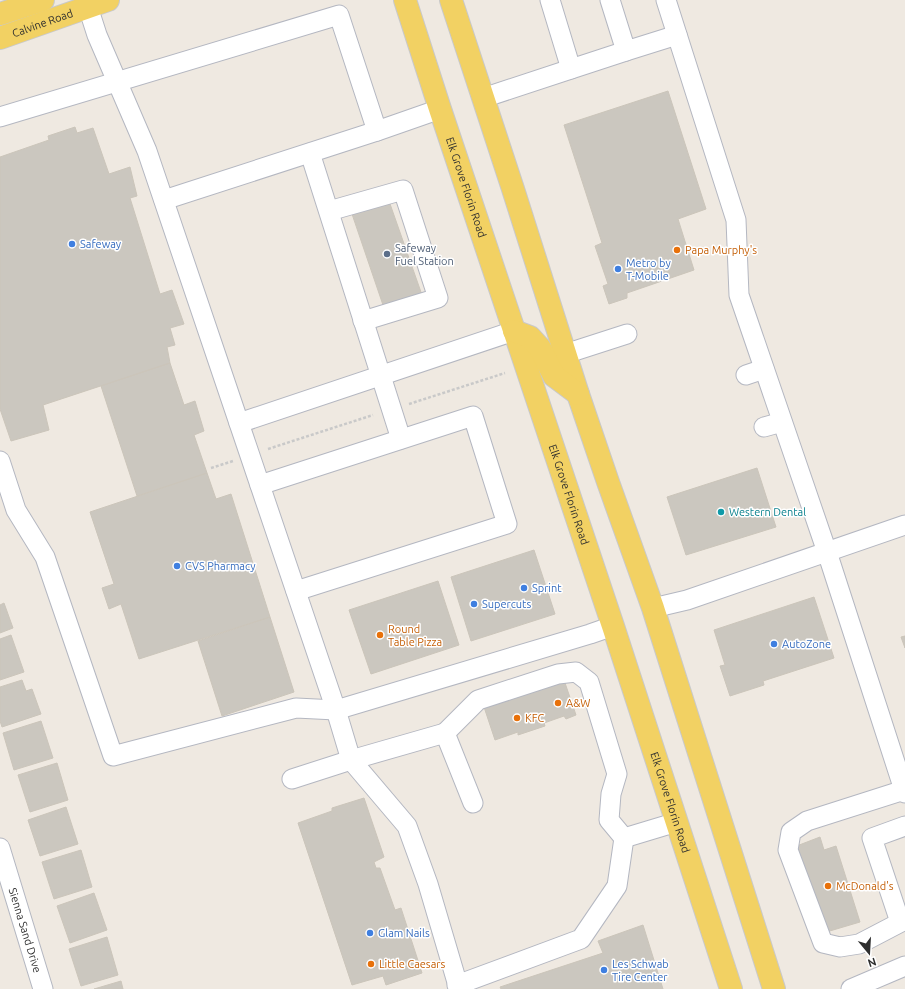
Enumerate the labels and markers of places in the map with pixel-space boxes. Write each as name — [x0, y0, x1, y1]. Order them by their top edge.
place label: Safeway — [80, 238, 122, 250]
marker: Safeway — [67, 239, 77, 249]
place label: Safeway Fuel Station — [395, 242, 454, 267]
place label: Papa Murphy's — [685, 244, 757, 256]
marker: Papa Murphy's — [672, 245, 682, 255]
marker: Safeway Fuel Station — [382, 249, 392, 259]
place label: Metro by T-Mobile — [626, 257, 671, 282]
marker: Metro by T-Mobile — [613, 264, 623, 274]
place label: Western Dental — [729, 506, 806, 518]
marker: Western Dental — [716, 507, 726, 517]
place label: CVS Pharmacy — [185, 560, 256, 572]
marker: CVS Pharmacy — [172, 561, 182, 571]
place label: Sprint — [532, 582, 562, 594]
marker: Sprint — [519, 583, 529, 593]
place label: Supercuts — [482, 598, 531, 610]
marker: Supercuts — [469, 599, 479, 609]
place label: Round Table Pizza — [388, 623, 442, 648]
marker: Round Table Pizza — [375, 630, 385, 640]
place label: AutoZone — [782, 638, 831, 650]
marker: AutoZone — [769, 639, 779, 649]
place label: A&W — [566, 697, 591, 709]
marker: A&W — [553, 698, 563, 708]
place label: KFC — [525, 712, 544, 724]
marker: KFC — [512, 713, 522, 723]
place label: McDonald's — [836, 880, 894, 892]
marker: McDonald's — [823, 881, 833, 891]
place label: Glam Nails — [378, 927, 430, 939]
marker: Glam Nails — [365, 928, 375, 938]
place label: Little Caesars — [379, 958, 445, 970]
place label: Les Schwab Tire Center — [612, 958, 669, 983]
marker: Little Caesars — [366, 959, 376, 969]
marker: Les Schwab Tire Center — [599, 965, 609, 975]

